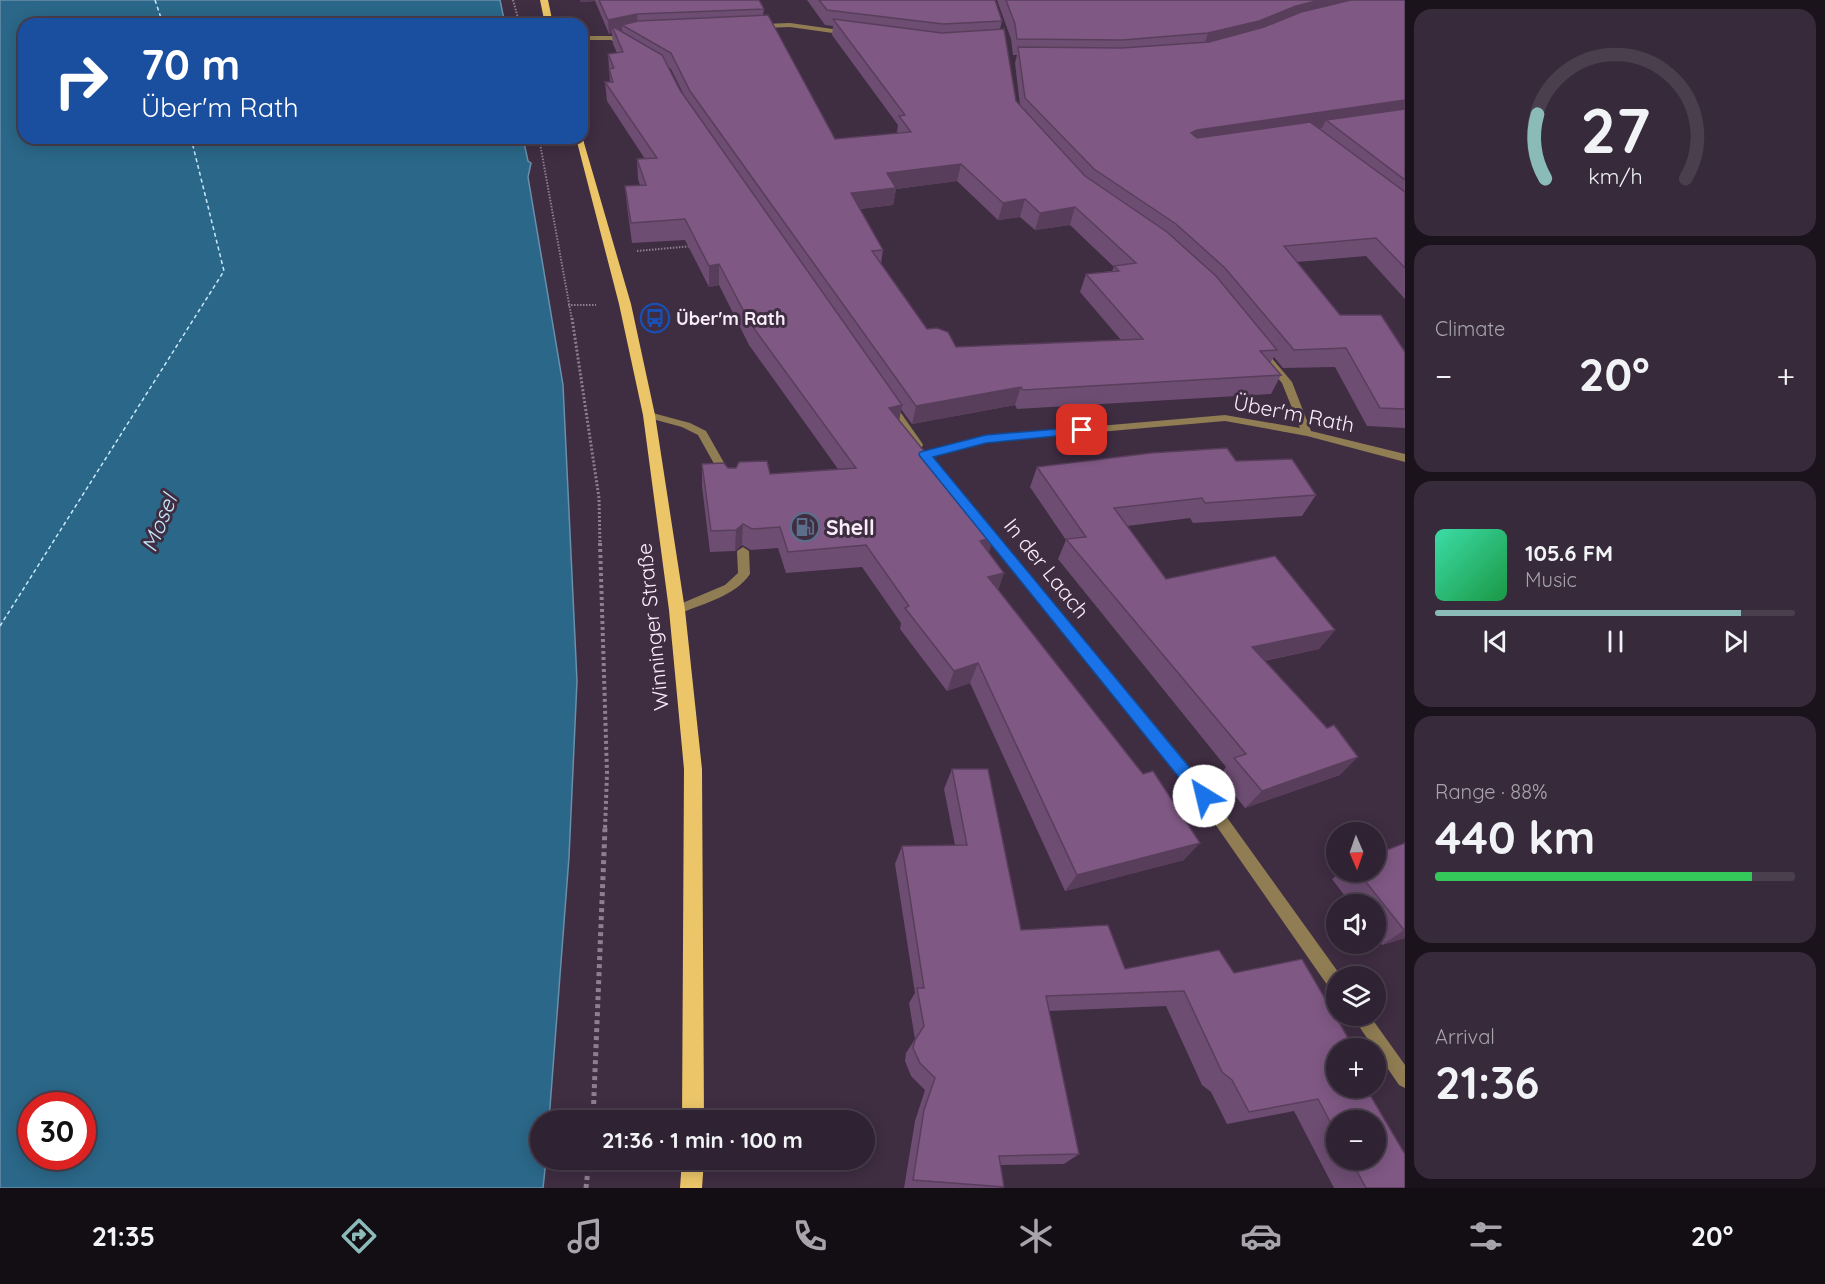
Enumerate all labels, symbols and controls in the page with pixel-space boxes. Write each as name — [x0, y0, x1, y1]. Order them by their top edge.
text: 70 m — [141, 38, 240, 91]
icon: right — [42, 42, 120, 120]
text: Über'm Rath — [141, 90, 299, 124]
text: 27 — [1580, 92, 1650, 170]
text: km/h — [1588, 164, 1642, 190]
bus stop icon: Über'm Rath — [639, 302, 671, 334]
place label: Über'm Rath — [676, 307, 786, 330]
text: Climate — [1435, 316, 1505, 341]
text: 20° — [1579, 346, 1650, 402]
text: − — [1435, 355, 1452, 396]
text: + — [1776, 355, 1795, 396]
street label: Über'm Rath — [1231, 389, 1357, 437]
pin — [1056, 404, 1107, 455]
icon: arrive — [1065, 413, 1098, 446]
water label: Mosel — [135, 488, 184, 556]
fuel station icon: Shell — [789, 511, 821, 543]
street label: In der Laach — [999, 513, 1095, 623]
place label: Shell — [826, 514, 875, 540]
text: 105.6 FM — [1525, 539, 1613, 567]
street label: Winninger Straße — [630, 542, 674, 712]
text: Music — [1525, 567, 1577, 592]
icon: previous — [1479, 625, 1512, 658]
icon: pause — [1599, 625, 1632, 658]
icon: next — [1719, 625, 1752, 658]
position arrow — [1172, 764, 1236, 828]
text: Range · 88% — [1435, 779, 1547, 804]
text: 440 km — [1435, 809, 1595, 865]
north arrow — [1326, 822, 1386, 882]
map controls — [1326, 822, 1386, 1170]
button: sound — [1326, 894, 1386, 954]
button: layers — [1326, 966, 1386, 1026]
text: Arrival — [1435, 1024, 1495, 1049]
button: + — [1326, 1038, 1386, 1098]
text: 21:36 — [1435, 1054, 1539, 1110]
speed limit sign: 30 — [18, 1092, 96, 1170]
button: − — [1326, 1110, 1386, 1170]
text: 21:36 · 1 min · 100 m — [602, 1126, 803, 1154]
icon: directions — [338, 1215, 380, 1257]
icon: music — [564, 1215, 606, 1257]
icon: phone — [789, 1215, 831, 1257]
icon: climate — [1015, 1215, 1057, 1257]
icon: car — [1240, 1215, 1282, 1257]
icon: filters — [1465, 1215, 1507, 1257]
text: 21:35 — [92, 1219, 155, 1253]
text: 20° — [1691, 1219, 1733, 1253]

